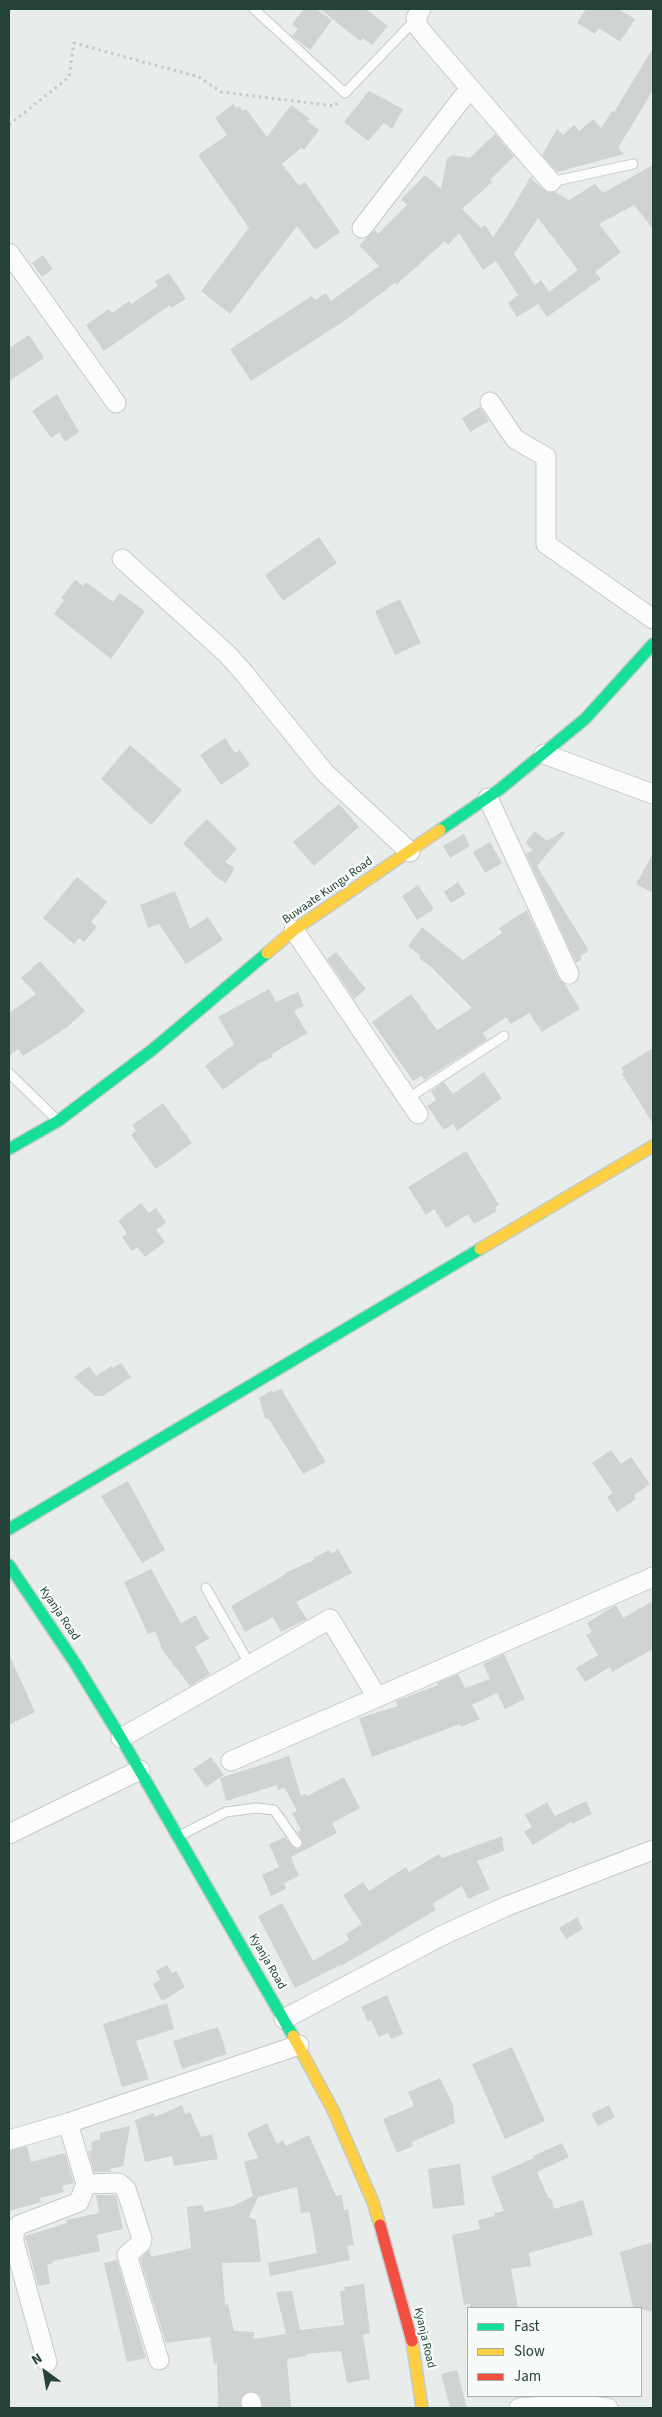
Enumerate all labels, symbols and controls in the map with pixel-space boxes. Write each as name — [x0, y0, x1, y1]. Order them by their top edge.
street label: Buwaate Kungu Road — [280, 854, 376, 928]
street label: Kyanja Road — [36, 1584, 82, 1644]
street label: Kyanja Road — [245, 1932, 289, 1992]
street label: Kyanja Road — [410, 2306, 438, 2370]
legend — [467, 2307, 642, 2397]
text: Fast — [514, 2316, 540, 2337]
text: Slow — [514, 2341, 545, 2362]
north arrow — [20, 2347, 70, 2397]
text: N — [28, 2348, 46, 2370]
text: Jam — [514, 2366, 541, 2387]

